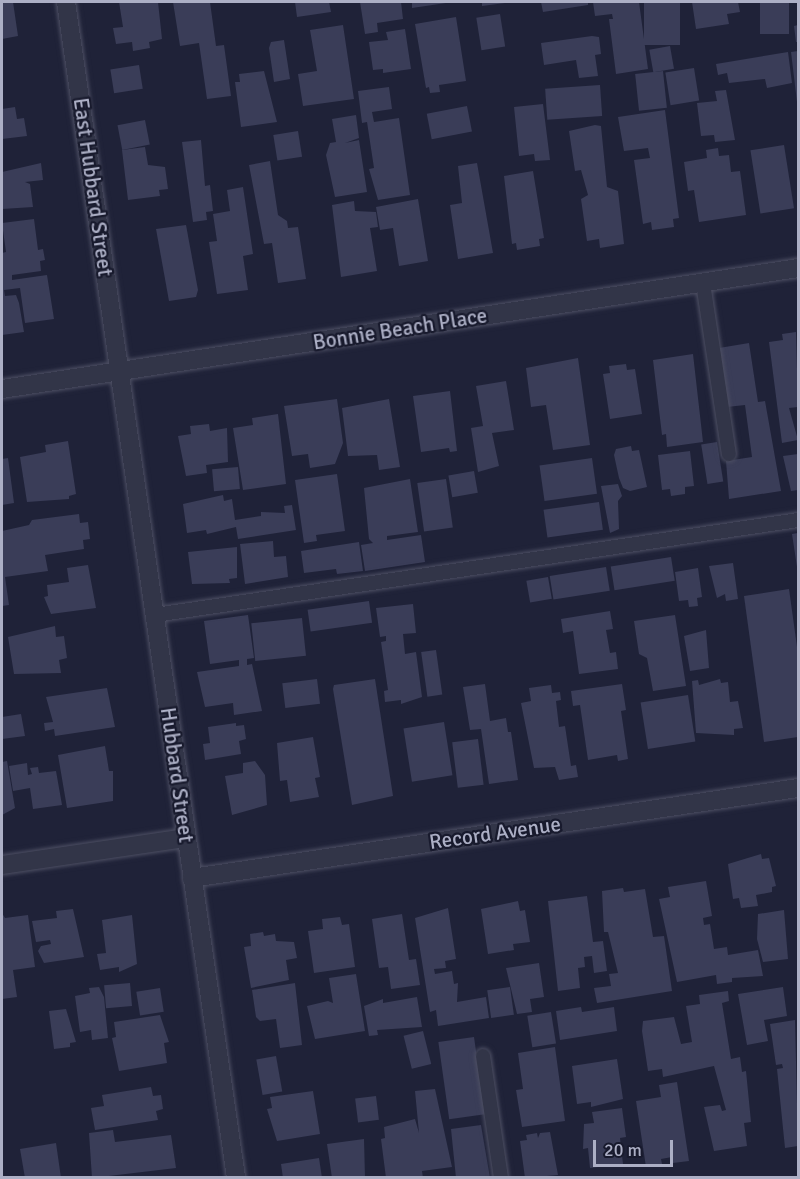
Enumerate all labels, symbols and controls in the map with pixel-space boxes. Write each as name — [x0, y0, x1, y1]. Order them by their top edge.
street label: East Hubbard Street — [68, 96, 118, 278]
street label: Bonnie Beach Place — [311, 303, 489, 355]
street label: Hubbard Street — [155, 706, 199, 844]
street label: Record Avenue — [428, 811, 562, 855]
scale bar — [596, 1128, 676, 1166]
text: 20 m — [604, 1139, 642, 1161]

